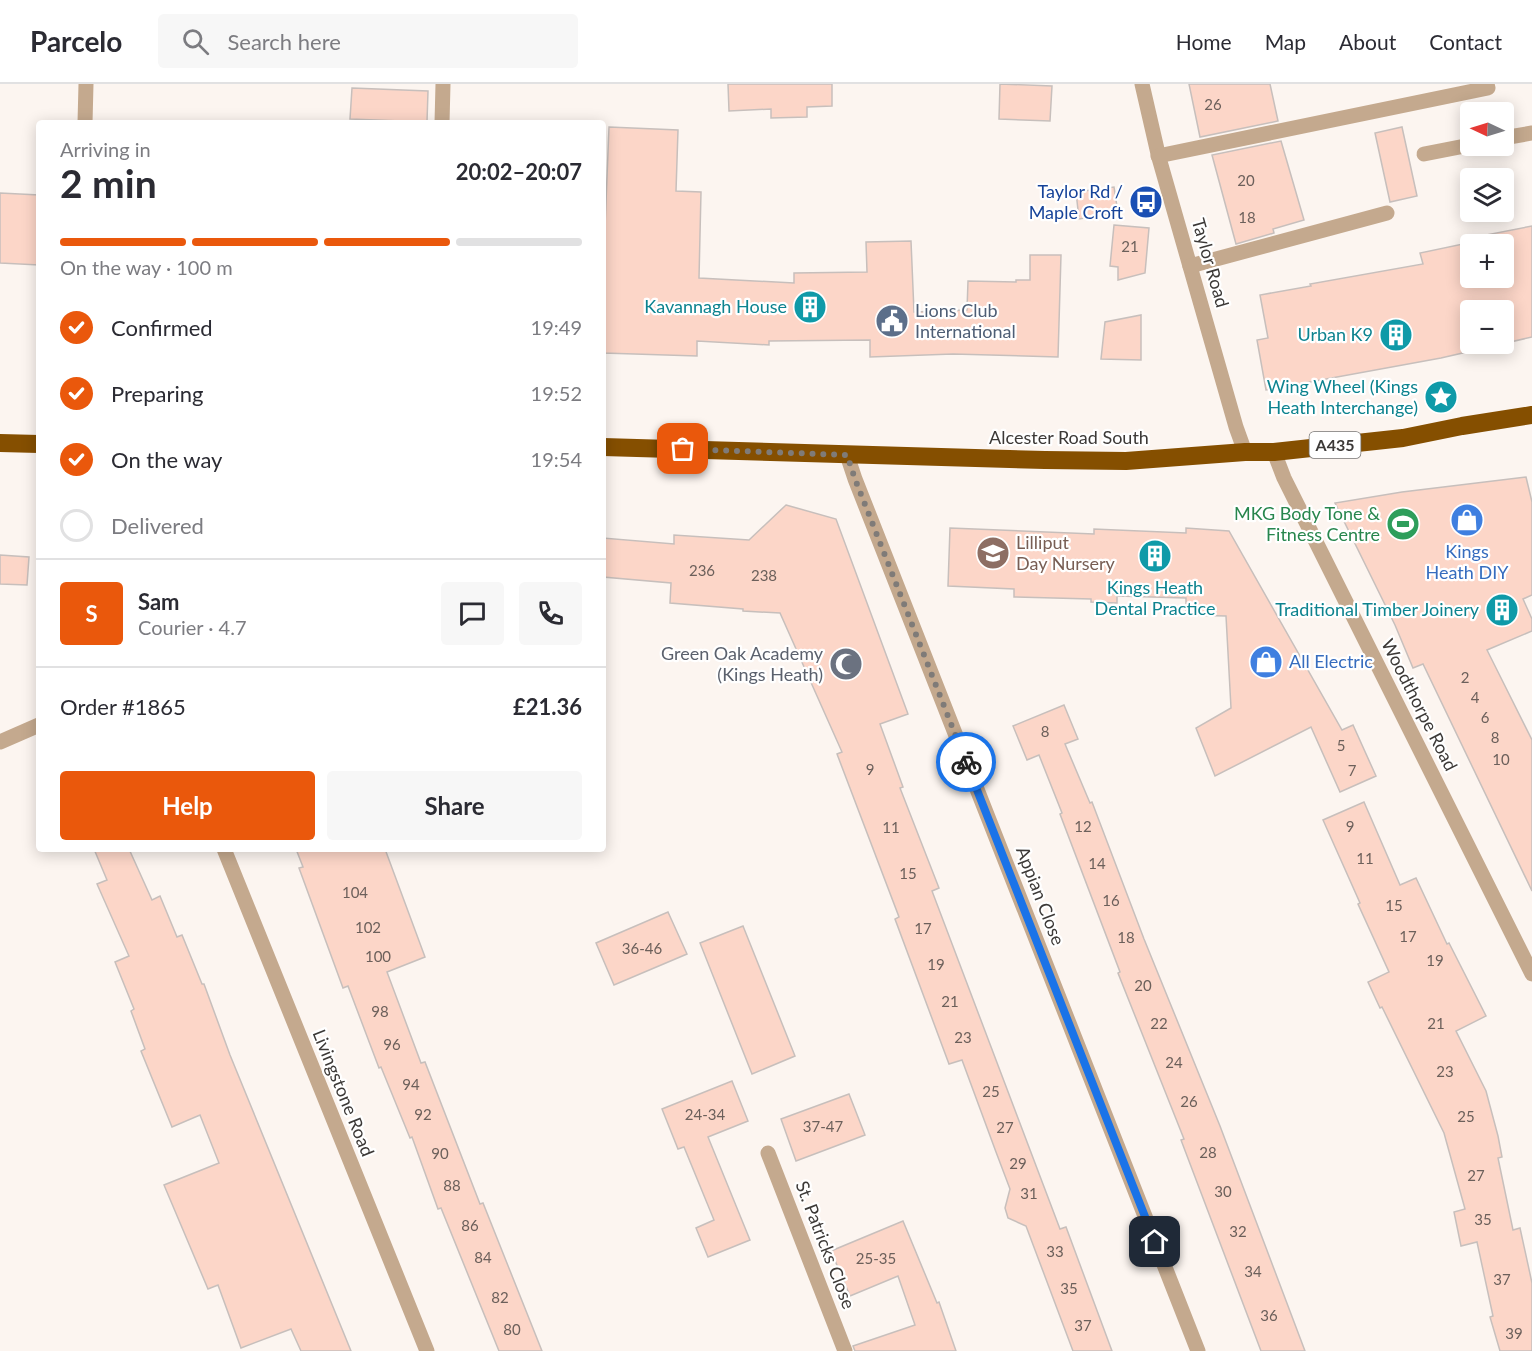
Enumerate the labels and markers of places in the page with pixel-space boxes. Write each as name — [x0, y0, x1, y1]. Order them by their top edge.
place label: Taylor Rd / Maple Croft — [1029, 180, 1124, 223]
bus stop icon: Taylor Rd / Maple Croft — [1128, 184, 1164, 220]
building icon: Kavannagh House — [792, 289, 828, 325]
place label: Kavannagh House — [644, 295, 787, 317]
place label: Lions Club International — [915, 299, 1016, 342]
public building icon: Lions Club International — [874, 303, 910, 339]
building icon: Urban K9 — [1378, 317, 1414, 353]
place label: Urban K9 — [1297, 323, 1373, 345]
place label: Wing Wheel (Kings Heath Interchange) — [1267, 375, 1418, 418]
place icon: Wing Wheel (Kings Heath Interchange) — [1423, 379, 1459, 415]
pin — [657, 423, 708, 474]
place label: MKG Body Tone & Fitness Centre — [1234, 502, 1380, 545]
shop icon: Kings Heath DIY — [1449, 502, 1485, 538]
sports icon: MKG Body Tone & Fitness Centre — [1385, 506, 1421, 542]
place label: Lilliput Day Nursery — [1016, 531, 1116, 574]
school or university icon: Lilliput Day Nursery — [975, 535, 1011, 571]
building icon: Kings Heath Dental Practice — [1137, 538, 1173, 574]
place label: Kings Heath DIY — [1426, 540, 1509, 583]
place label: Kings Heath Dental Practice — [1095, 576, 1215, 619]
building icon: Traditional Timber Joinery — [1484, 592, 1520, 628]
place label: Traditional Timber Joinery — [1275, 598, 1480, 620]
place label: Green Oak Academy (Kings Heath) — [661, 642, 824, 685]
shop icon: All Electric — [1248, 644, 1284, 680]
mosque icon: Green Oak Academy (Kings Heath) — [828, 646, 864, 682]
place label: All Electric — [1289, 650, 1373, 672]
pin — [1129, 1216, 1180, 1267]

